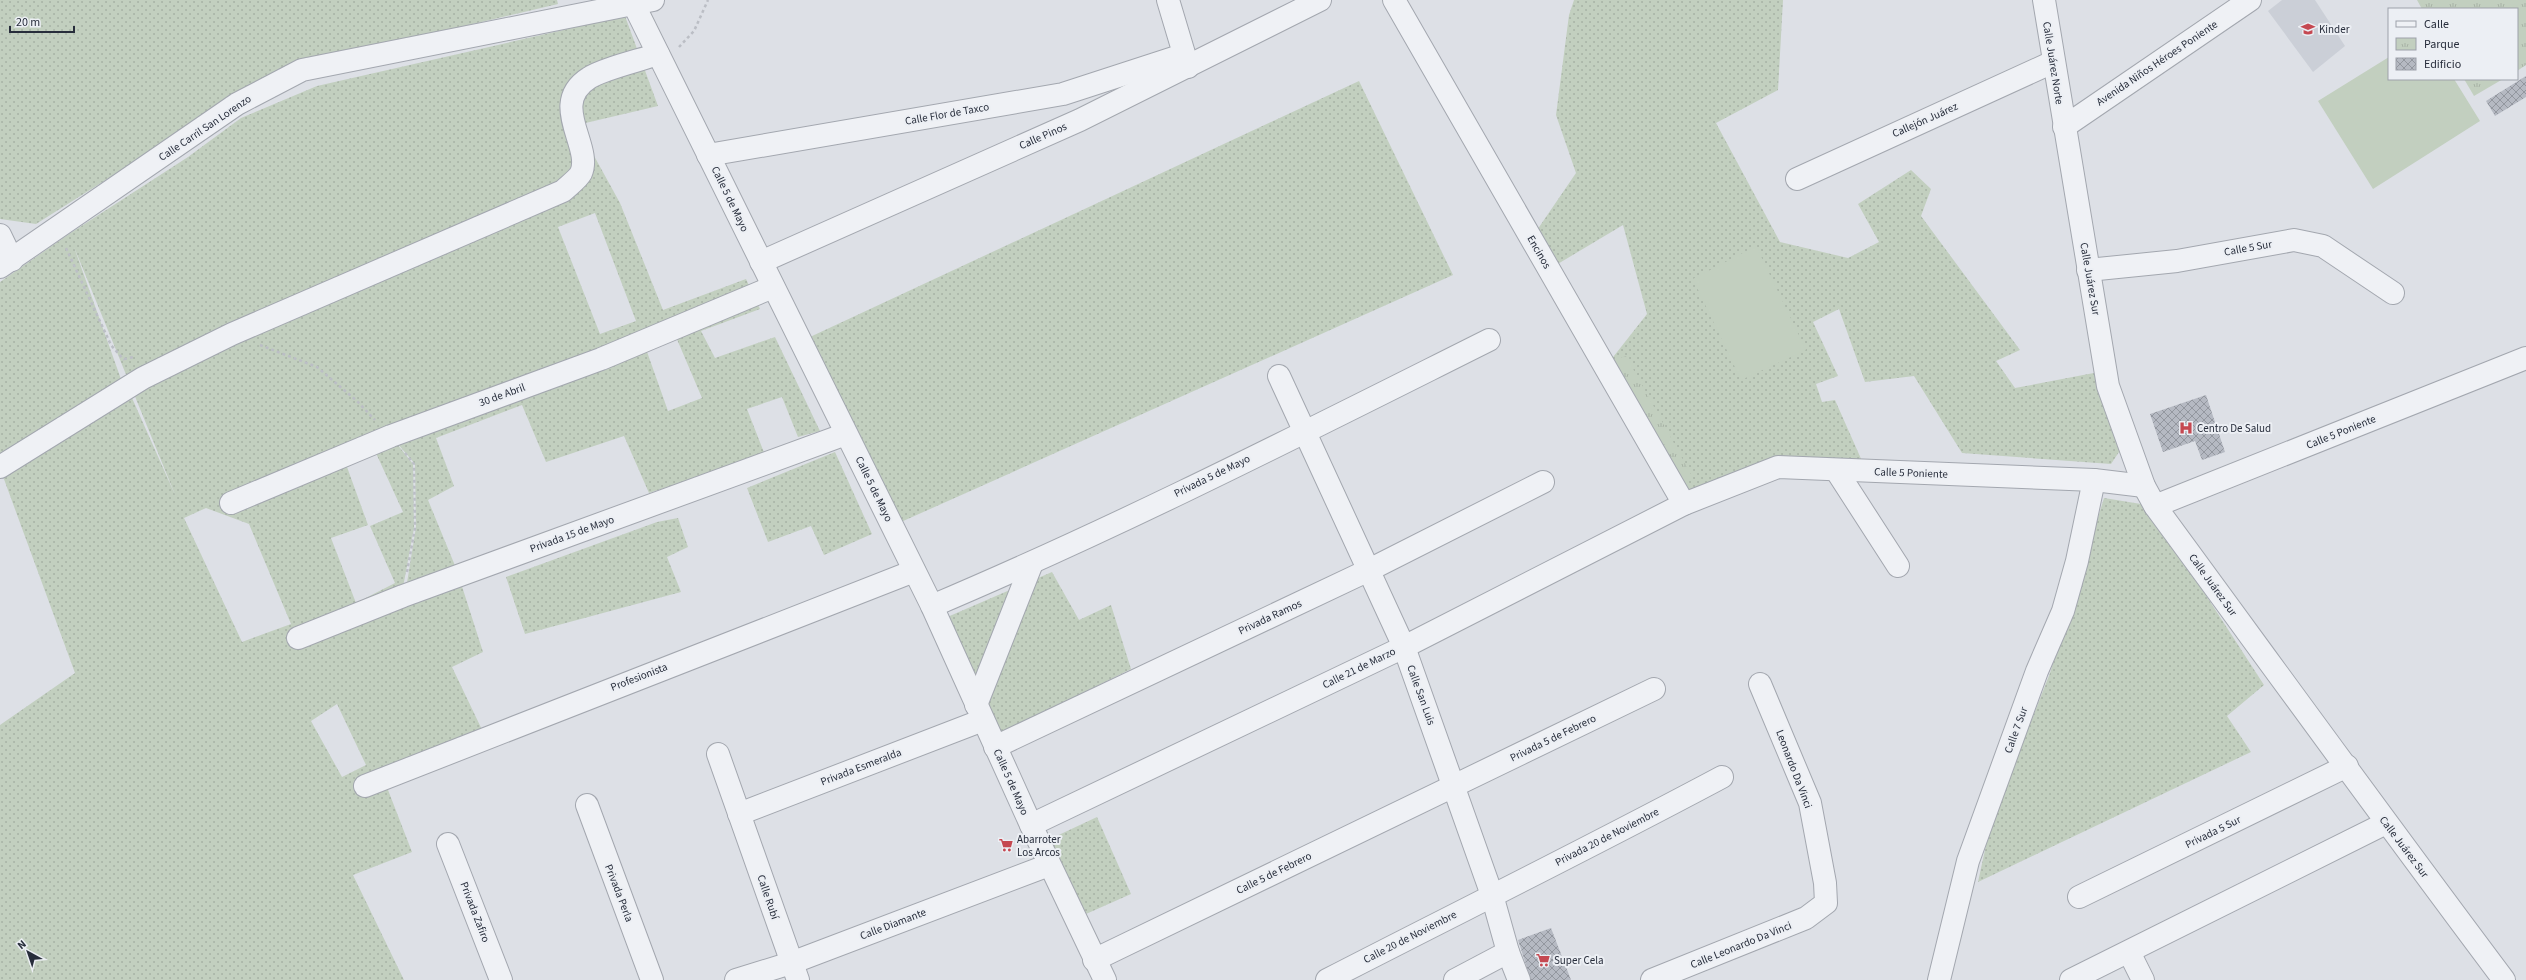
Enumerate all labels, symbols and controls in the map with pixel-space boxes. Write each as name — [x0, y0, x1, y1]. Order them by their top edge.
scale bar — [10, 8, 74, 34]
legend — [2388, 8, 2518, 80]
text: 20 m — [16, 14, 40, 31]
street label: Avenida Niños Héroes Poniente — [2093, 16, 2221, 109]
text: Calle — [2424, 16, 2449, 33]
street label: Calle Juárez Norte — [2039, 20, 2067, 106]
school or university icon: Kinder — [2300, 21, 2316, 37]
place label: Kinder — [2319, 22, 2350, 37]
text: Parque — [2424, 36, 2460, 53]
text: Edificio — [2424, 56, 2461, 73]
street label: Calle Carril San Lorenzo — [156, 91, 254, 165]
street label: Calle Flor de Taxco — [904, 99, 990, 129]
street label: Callejón Juárez — [1890, 99, 1961, 141]
street label: Calle Pinos — [1017, 119, 1070, 153]
street label: Calle 5 de Mayo — [708, 164, 752, 234]
street label: Encinos — [1523, 233, 1555, 272]
street label: Calle 5 Sur — [2223, 236, 2273, 260]
street label: Calle Juárez Sur — [2076, 241, 2104, 317]
street label: 30 de Abril — [477, 380, 527, 410]
street label: Calle 5 Poniente — [2304, 411, 2379, 453]
hospital icon: Centro De Salud — [2178, 420, 2194, 436]
place label: Centro De Salud — [2197, 421, 2271, 436]
street label: Privada 5 de Mayo — [1171, 451, 1253, 501]
street label: Calle 5 de Mayo — [852, 454, 896, 524]
street label: Calle 5 Poniente — [1874, 464, 1949, 482]
street label: Privada 15 de Mayo — [528, 512, 616, 556]
street label: Calle Juárez Sur — [2185, 551, 2241, 619]
street label: Privada Ramos — [1236, 596, 1305, 638]
street label: Calle 21 de Marzo — [1320, 644, 1398, 692]
street label: Profesionista — [608, 659, 670, 695]
street label: Calle San Luis — [1403, 663, 1439, 728]
street label: Calle 7 Sur — [2001, 705, 2031, 755]
street label: Privada 5 de Febrero — [1507, 711, 1599, 765]
street label: Leonardo Da Vinci — [1772, 728, 1816, 810]
street label: Privada Esmeralda — [818, 745, 904, 789]
street label: Calle 5 de Mayo — [990, 746, 1032, 818]
street label: Privada 20 de Noviembre — [1553, 804, 1662, 870]
street label: Privada 5 Sur — [2183, 812, 2244, 852]
street label: Calle Juárez Sur — [2376, 813, 2432, 881]
place label: Abarroter Los Arcos — [1017, 832, 1061, 860]
supermarket icon: Abarroter Los Arcos — [998, 837, 1014, 853]
street label: Calle 5 de Febrero — [1234, 848, 1314, 898]
street label: Privada Perla — [601, 862, 637, 924]
street label: Calle Rubí — [753, 873, 783, 922]
street label: Privada Zafiro — [457, 879, 493, 945]
street label: Calle Diamante — [858, 904, 929, 944]
street label: Calle 20 de Noviembre — [1361, 907, 1460, 967]
street label: Calle Leonardo Da Vinci — [1688, 918, 1794, 972]
north arrow — [8, 932, 48, 972]
text: N — [14, 937, 30, 953]
supermarket icon: Super Cela — [1535, 952, 1551, 968]
place label: Super Cela — [1554, 953, 1604, 968]

